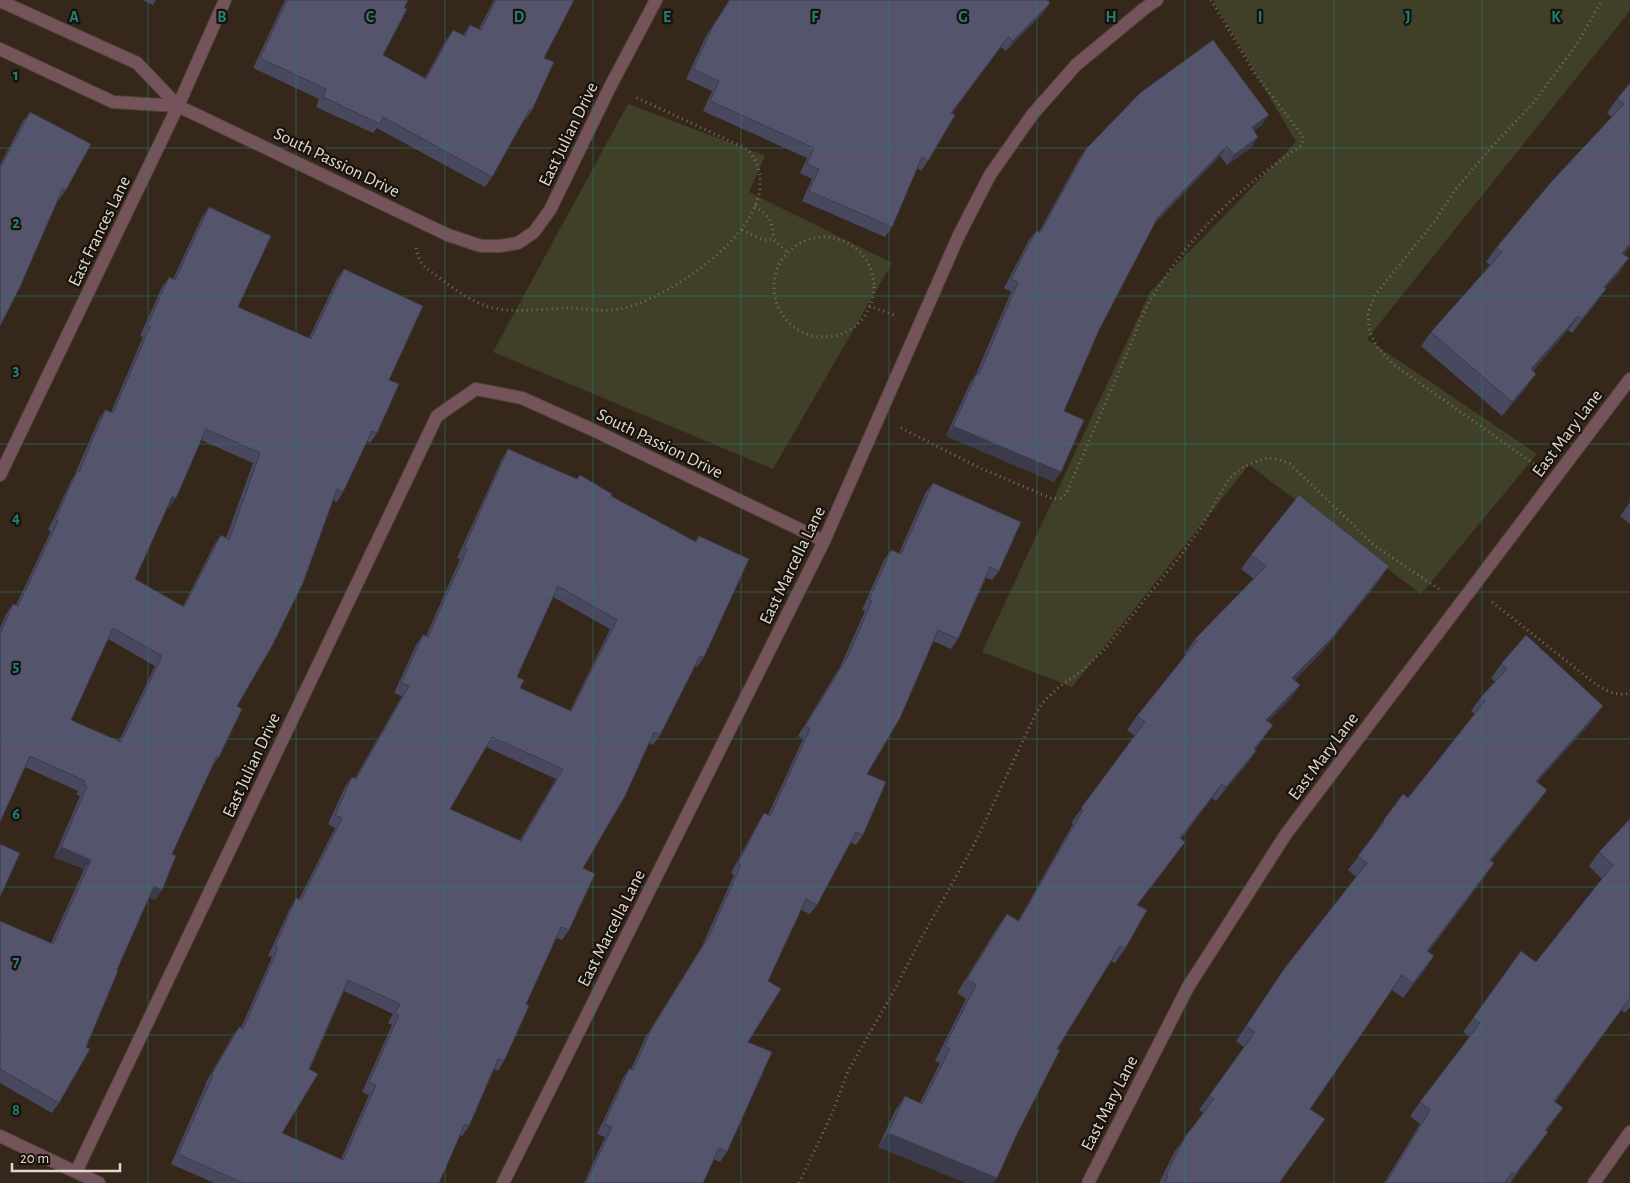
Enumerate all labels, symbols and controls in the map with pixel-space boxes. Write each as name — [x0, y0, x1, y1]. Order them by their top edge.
text: A — [69, 9, 79, 25]
text: B — [217, 9, 227, 25]
text: C — [366, 9, 375, 25]
text: D — [514, 9, 525, 25]
text: E — [663, 9, 671, 25]
text: F — [811, 9, 819, 25]
text: G — [958, 9, 968, 25]
text: H — [1105, 9, 1117, 25]
text: I — [1258, 9, 1262, 25]
text: J — [1405, 9, 1411, 25]
text: K — [1551, 9, 1561, 25]
text: 1 — [13, 67, 19, 83]
street label: East Julian Drive — [536, 80, 602, 189]
street label: South Passion Drive — [271, 125, 402, 201]
street label: East Frances Lane — [65, 173, 134, 289]
text: 2 — [12, 215, 20, 231]
text: 3 — [13, 362, 20, 378]
street label: East Mary Lane — [1529, 387, 1606, 481]
street label: South Passion Drive — [594, 406, 725, 482]
street label: East Marcella Lane — [757, 504, 829, 627]
text: 4 — [12, 510, 20, 526]
text: 5 — [13, 658, 20, 674]
street label: East Julian Drive — [220, 710, 284, 821]
street label: East Mary Lane — [1285, 710, 1362, 804]
text: 6 — [12, 806, 20, 822]
street label: East Marcella Lane — [575, 867, 649, 990]
text: 7 — [13, 954, 20, 970]
street label: East Mary Lane — [1078, 1053, 1142, 1154]
text: 8 — [12, 1102, 20, 1118]
scale bar — [12, 1140, 120, 1172]
text: 20 m — [20, 1151, 49, 1166]

